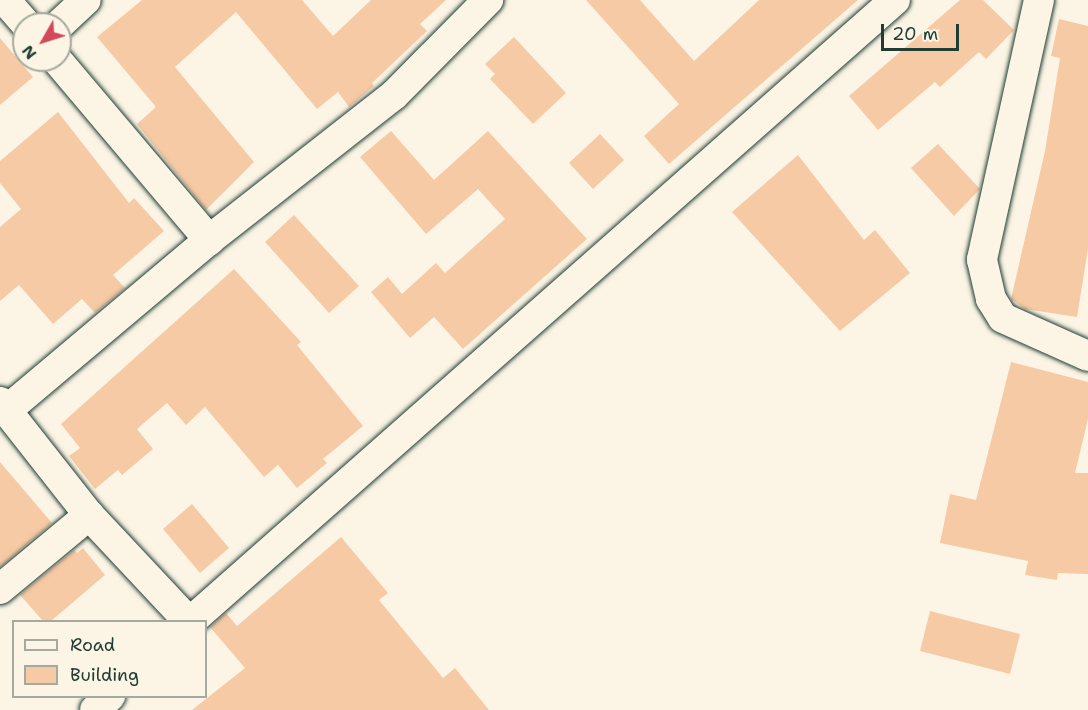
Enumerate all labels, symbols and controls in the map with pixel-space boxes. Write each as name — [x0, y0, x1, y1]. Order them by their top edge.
north arrow — [12, 12, 72, 72]
scale bar — [884, 12, 962, 50]
text: 20 m — [892, 22, 938, 46]
text: N — [17, 41, 41, 64]
legend — [12, 620, 207, 698]
text: Road — [70, 633, 115, 657]
text: Building — [70, 663, 139, 687]

